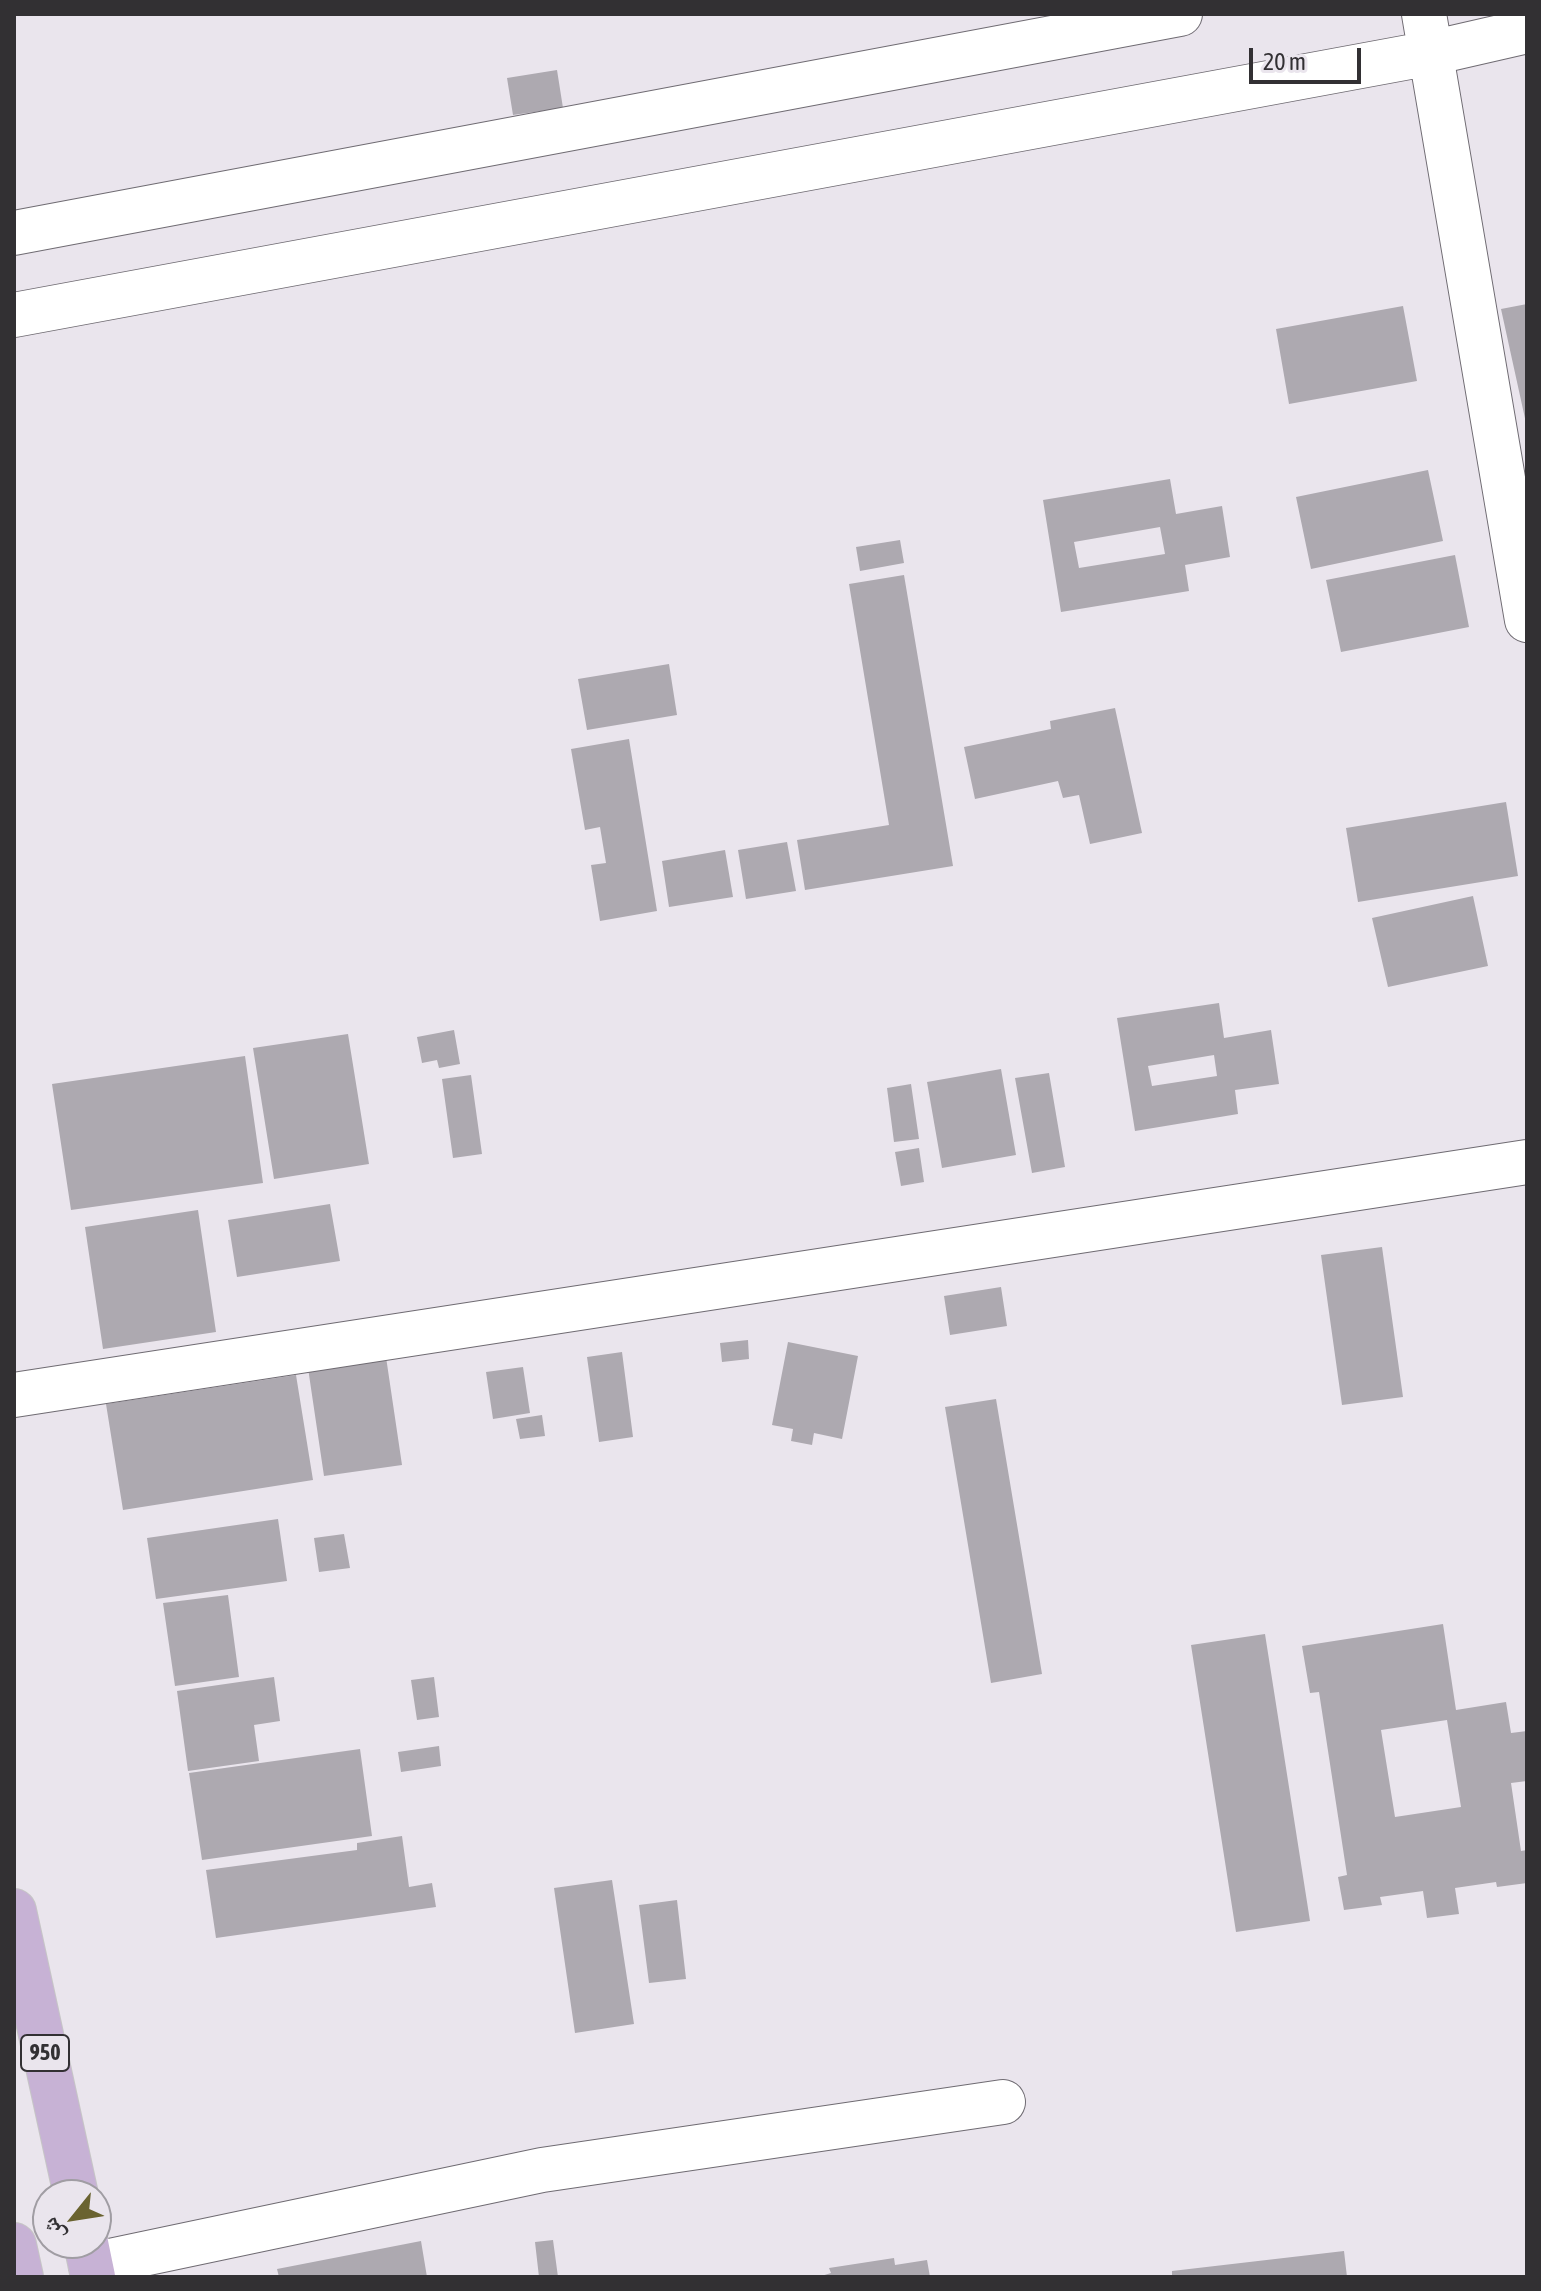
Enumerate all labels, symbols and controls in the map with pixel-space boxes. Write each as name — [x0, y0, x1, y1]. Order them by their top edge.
scale bar — [1253, 32, 1365, 82]
text: 20 m — [1263, 48, 1306, 75]
road number: 950 — [21, 2035, 69, 2071]
north arrow — [32, 2179, 112, 2259]
text: ش — [36, 2213, 70, 2247]

